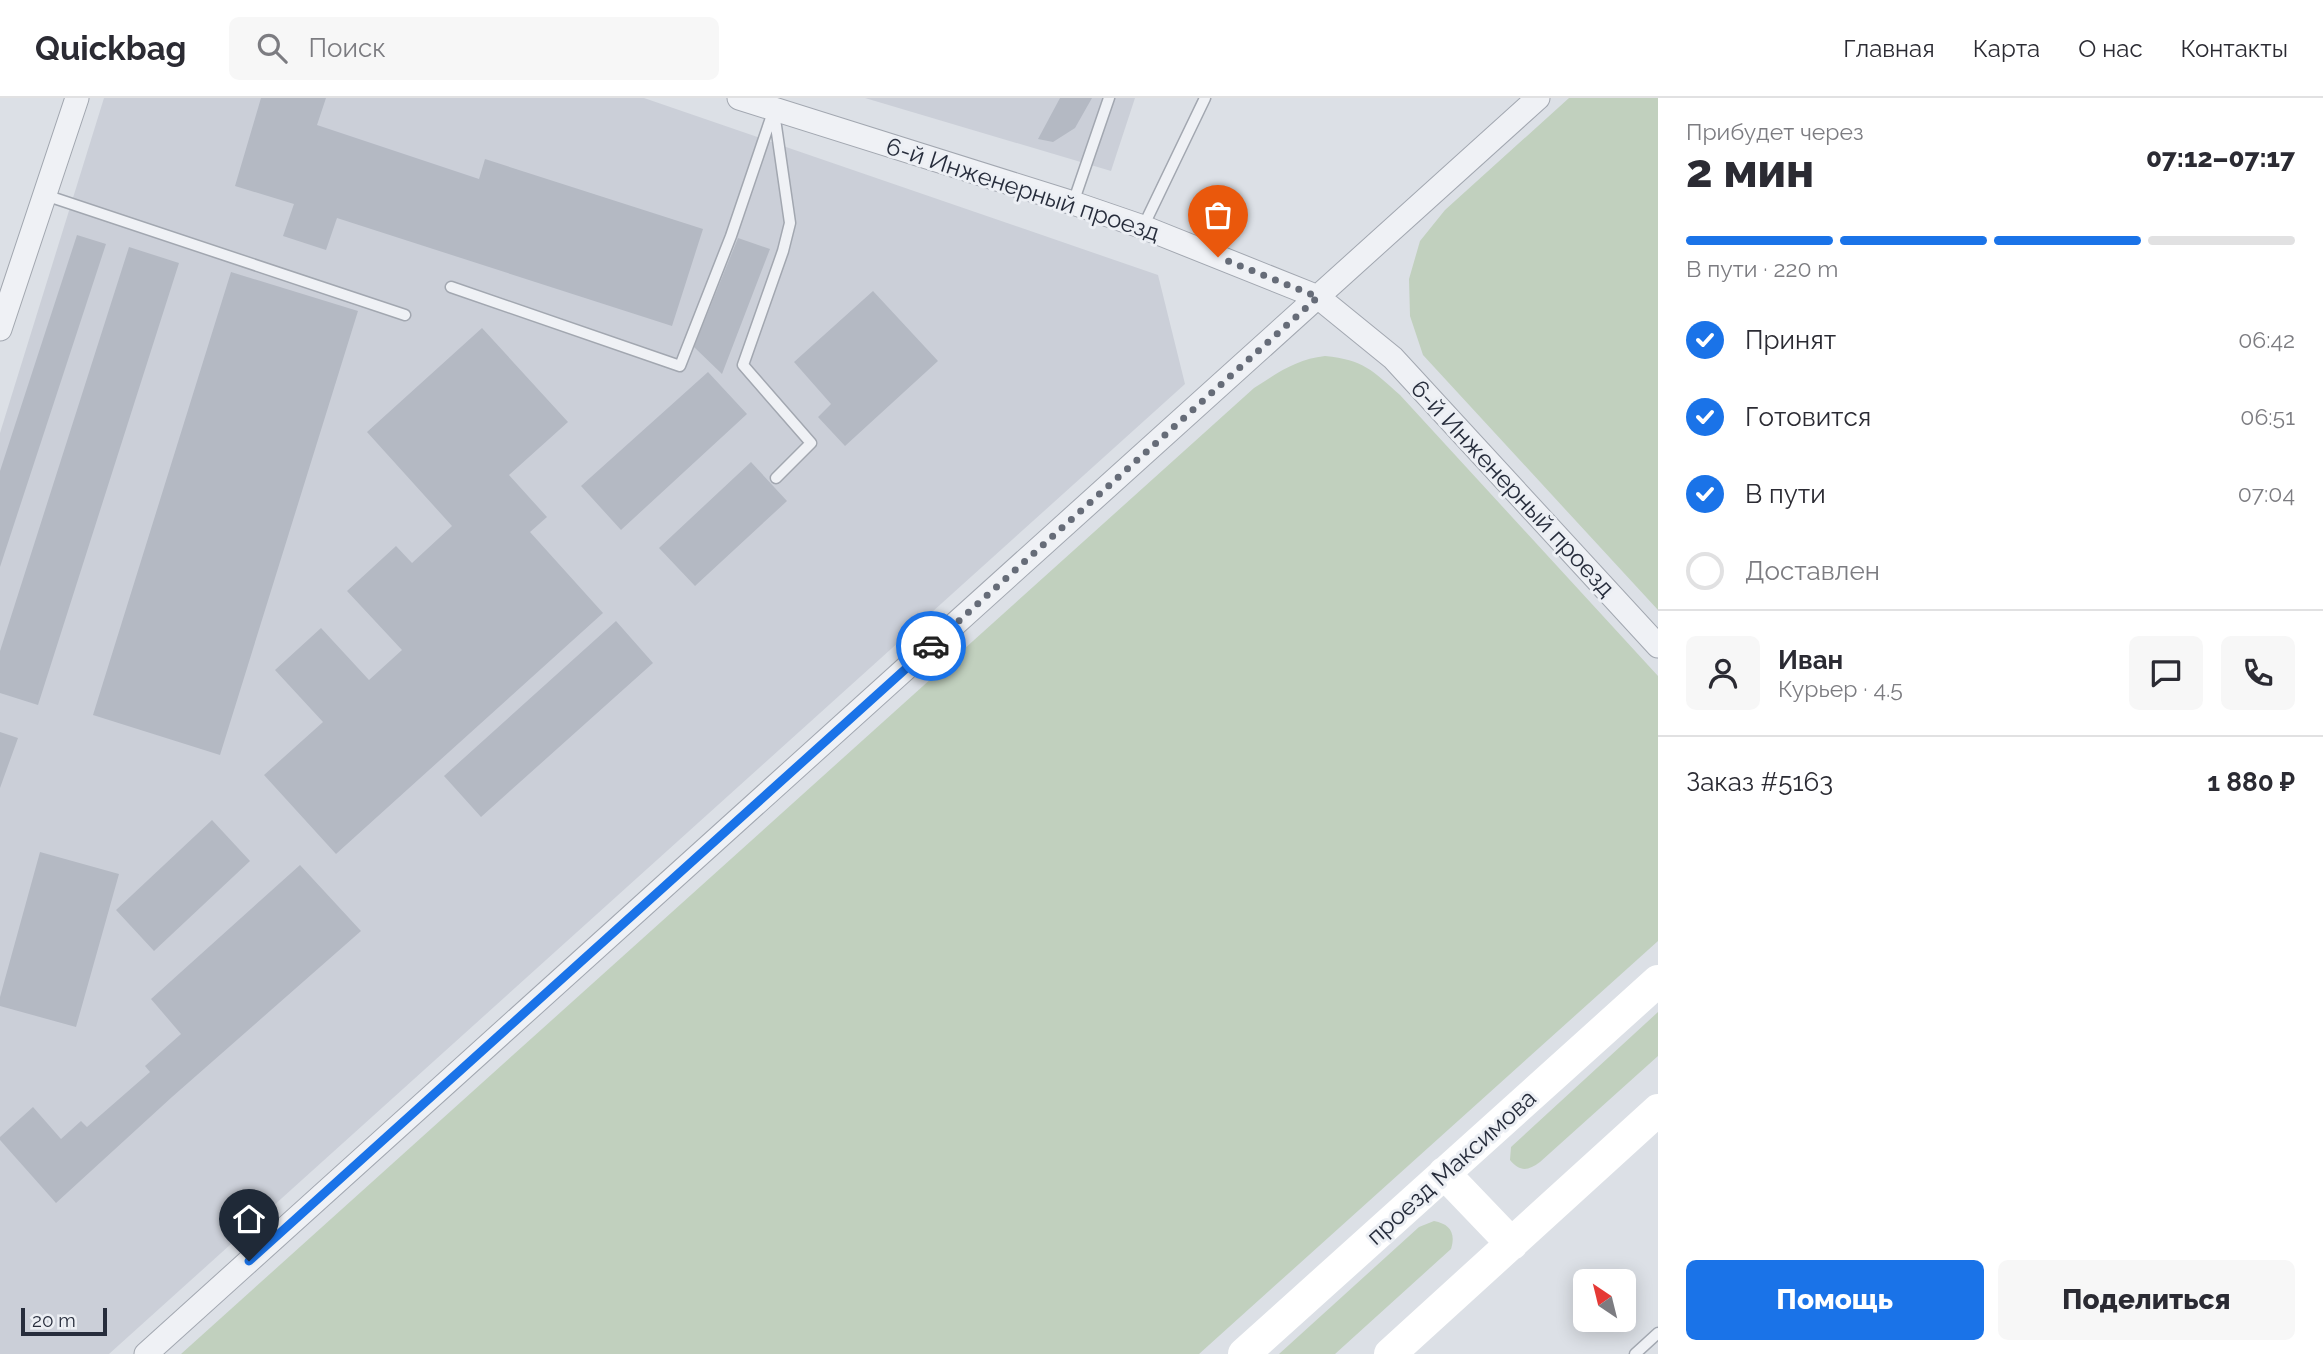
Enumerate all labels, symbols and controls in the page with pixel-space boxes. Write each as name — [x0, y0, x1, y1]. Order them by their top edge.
search box — [229, 17, 719, 80]
text: Quickbag — [35, 29, 187, 68]
icon: search — [253, 29, 291, 67]
text: Поиск — [309, 33, 386, 63]
text: Главная — [1843, 34, 1935, 63]
text: Карта — [1973, 34, 2040, 63]
text: О нас — [2078, 34, 2143, 63]
text: Контакты — [2181, 34, 2288, 63]
text: Прибудет через — [1686, 118, 1864, 145]
street label: 6-й Инженерный проезд — [883, 131, 1163, 247]
text: 07:12–07:17 — [2146, 143, 2295, 173]
text: 2 мин — [1686, 144, 1814, 198]
pin — [1188, 185, 1248, 257]
icon: bag — [1199, 196, 1237, 234]
text: В пути · 220 m — [1686, 255, 1838, 282]
icon: check — [1686, 321, 1724, 359]
text: Принят — [1745, 325, 1836, 355]
text: 06:42 — [2238, 326, 2295, 353]
street label: 6-й Инженерный проезд — [1405, 374, 1621, 602]
icon: check — [1686, 398, 1724, 436]
text: Готовится — [1745, 402, 1871, 432]
text: 06:51 — [2240, 403, 2295, 430]
icon: check — [1686, 475, 1724, 513]
text: В пути — [1745, 479, 1826, 509]
text: 07:04 — [2238, 480, 2295, 507]
text: Доставлен — [1745, 556, 1880, 586]
courier — [896, 611, 966, 681]
icon: car — [912, 627, 950, 665]
button: person — [1686, 636, 1760, 710]
button: chat — [2129, 636, 2203, 710]
button: phone — [2221, 636, 2295, 710]
text: Иван — [1778, 645, 1843, 675]
text: Курьер · 4.5 — [1778, 675, 1903, 702]
text: Заказ #5163 — [1686, 767, 1833, 797]
text: 1 880 ₽ — [2207, 767, 2295, 797]
street label: проезд Максимова — [1360, 1083, 1542, 1251]
pin — [219, 1189, 279, 1261]
icon: home — [230, 1200, 268, 1238]
button: Помощь — [1686, 1260, 1984, 1340]
button: Поделиться — [1998, 1260, 2295, 1340]
north arrow — [1573, 1269, 1636, 1332]
map controls — [1573, 1269, 1636, 1332]
scale bar — [21, 1305, 107, 1337]
text: 20 m — [32, 1309, 76, 1331]

